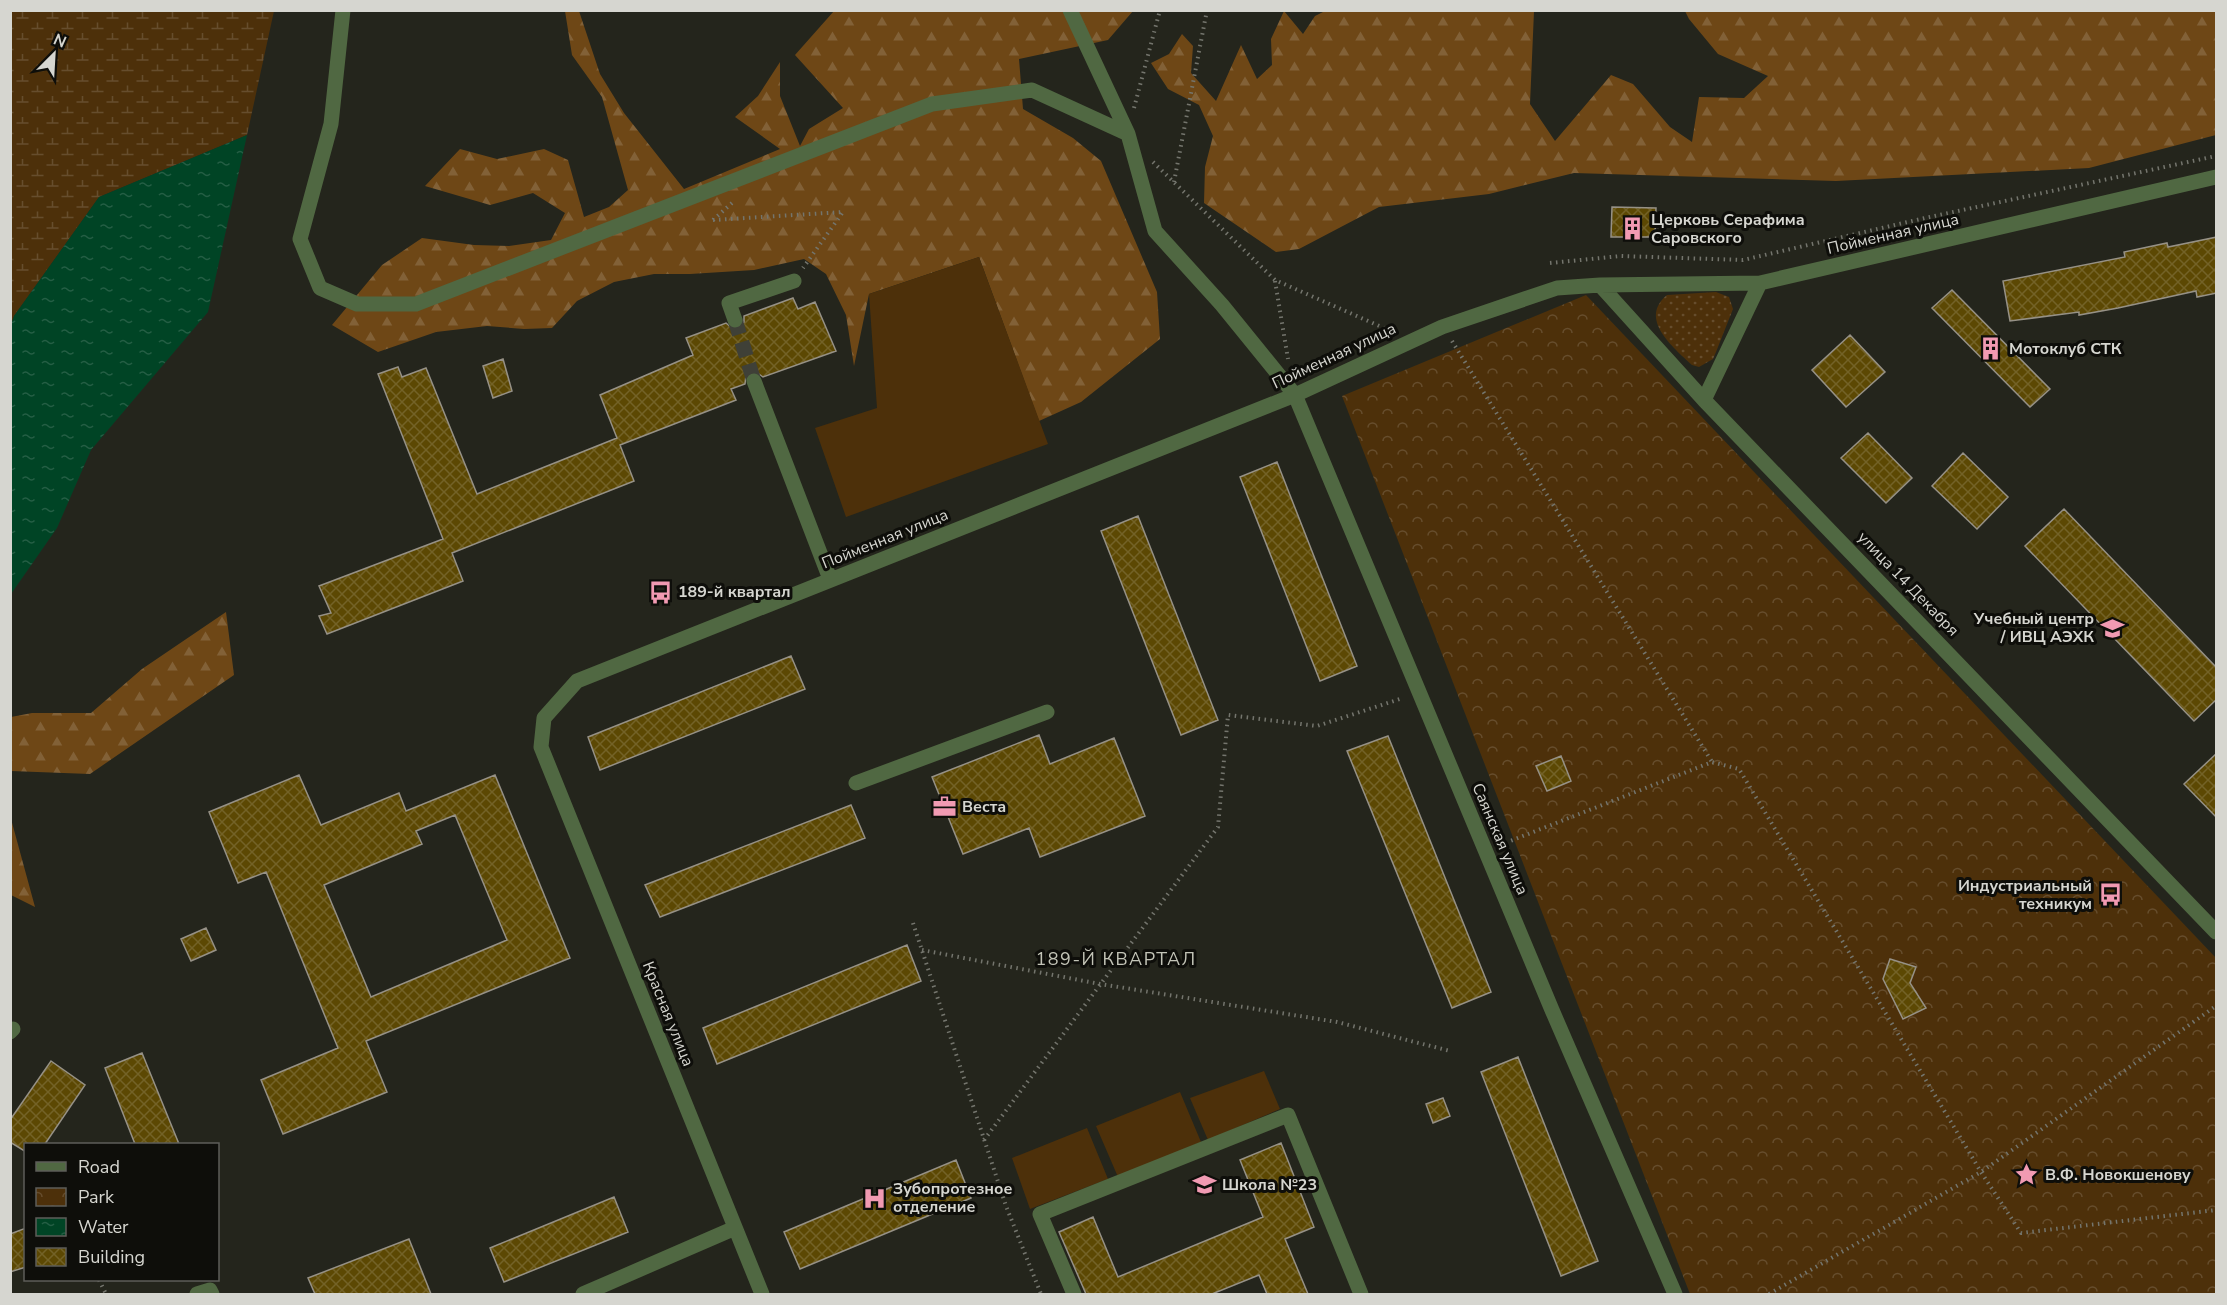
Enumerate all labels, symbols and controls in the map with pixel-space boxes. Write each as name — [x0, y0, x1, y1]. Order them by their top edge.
north arrow — [24, 24, 84, 84]
text: N — [50, 29, 70, 54]
street label: Пойменная улица — [1825, 208, 1961, 260]
place label: Церковь Серафима Саровского — [1651, 209, 1805, 249]
building icon: Церковь Серафима Саровского — [1620, 216, 1646, 242]
street label: Пойменная улица — [1268, 318, 1400, 394]
building icon: Мотоклуб СТК — [1978, 336, 2004, 362]
place label: Мотоклуб СТК — [2009, 338, 2122, 360]
street label: Пойменная улица — [819, 504, 951, 574]
street label: улица 14 Декабря — [1852, 527, 1964, 641]
bus stop icon: 189-й квартал — [647, 579, 673, 605]
place label: 189-й квартал — [678, 581, 791, 603]
place label: Учебный центр / ИВЦ АЭХК — [1973, 608, 2094, 648]
school or university icon: Учебный центр / ИВЦ АЭХК — [2099, 615, 2125, 641]
street label: Саянская улица — [1467, 780, 1533, 898]
office icon: Веста — [931, 794, 957, 820]
place label: Веста — [962, 796, 1006, 818]
place label: Индустриальный техникум — [1958, 875, 2092, 915]
bus stop icon: Индустриальный техникум — [2097, 882, 2123, 908]
district label: 189-Й КВАРТАЛ — [1036, 947, 1197, 971]
street label: Красная улица — [637, 958, 699, 1070]
legend — [24, 1143, 219, 1281]
text: Road — [78, 1155, 120, 1179]
place icon: В.Ф. Новокшенову — [2014, 1162, 2040, 1188]
place label: В.Ф. Новокшенову — [2045, 1164, 2191, 1186]
school or university icon: Школа №23 — [1191, 1172, 1217, 1198]
place label: Школа №23 — [1222, 1174, 1317, 1196]
place label: Зубопротезное отделение — [893, 1178, 1012, 1218]
text: Park — [78, 1185, 115, 1209]
hospital icon: Зубопротезное отделение — [862, 1185, 888, 1211]
text: Water — [78, 1215, 129, 1239]
text: Building — [78, 1245, 145, 1269]

